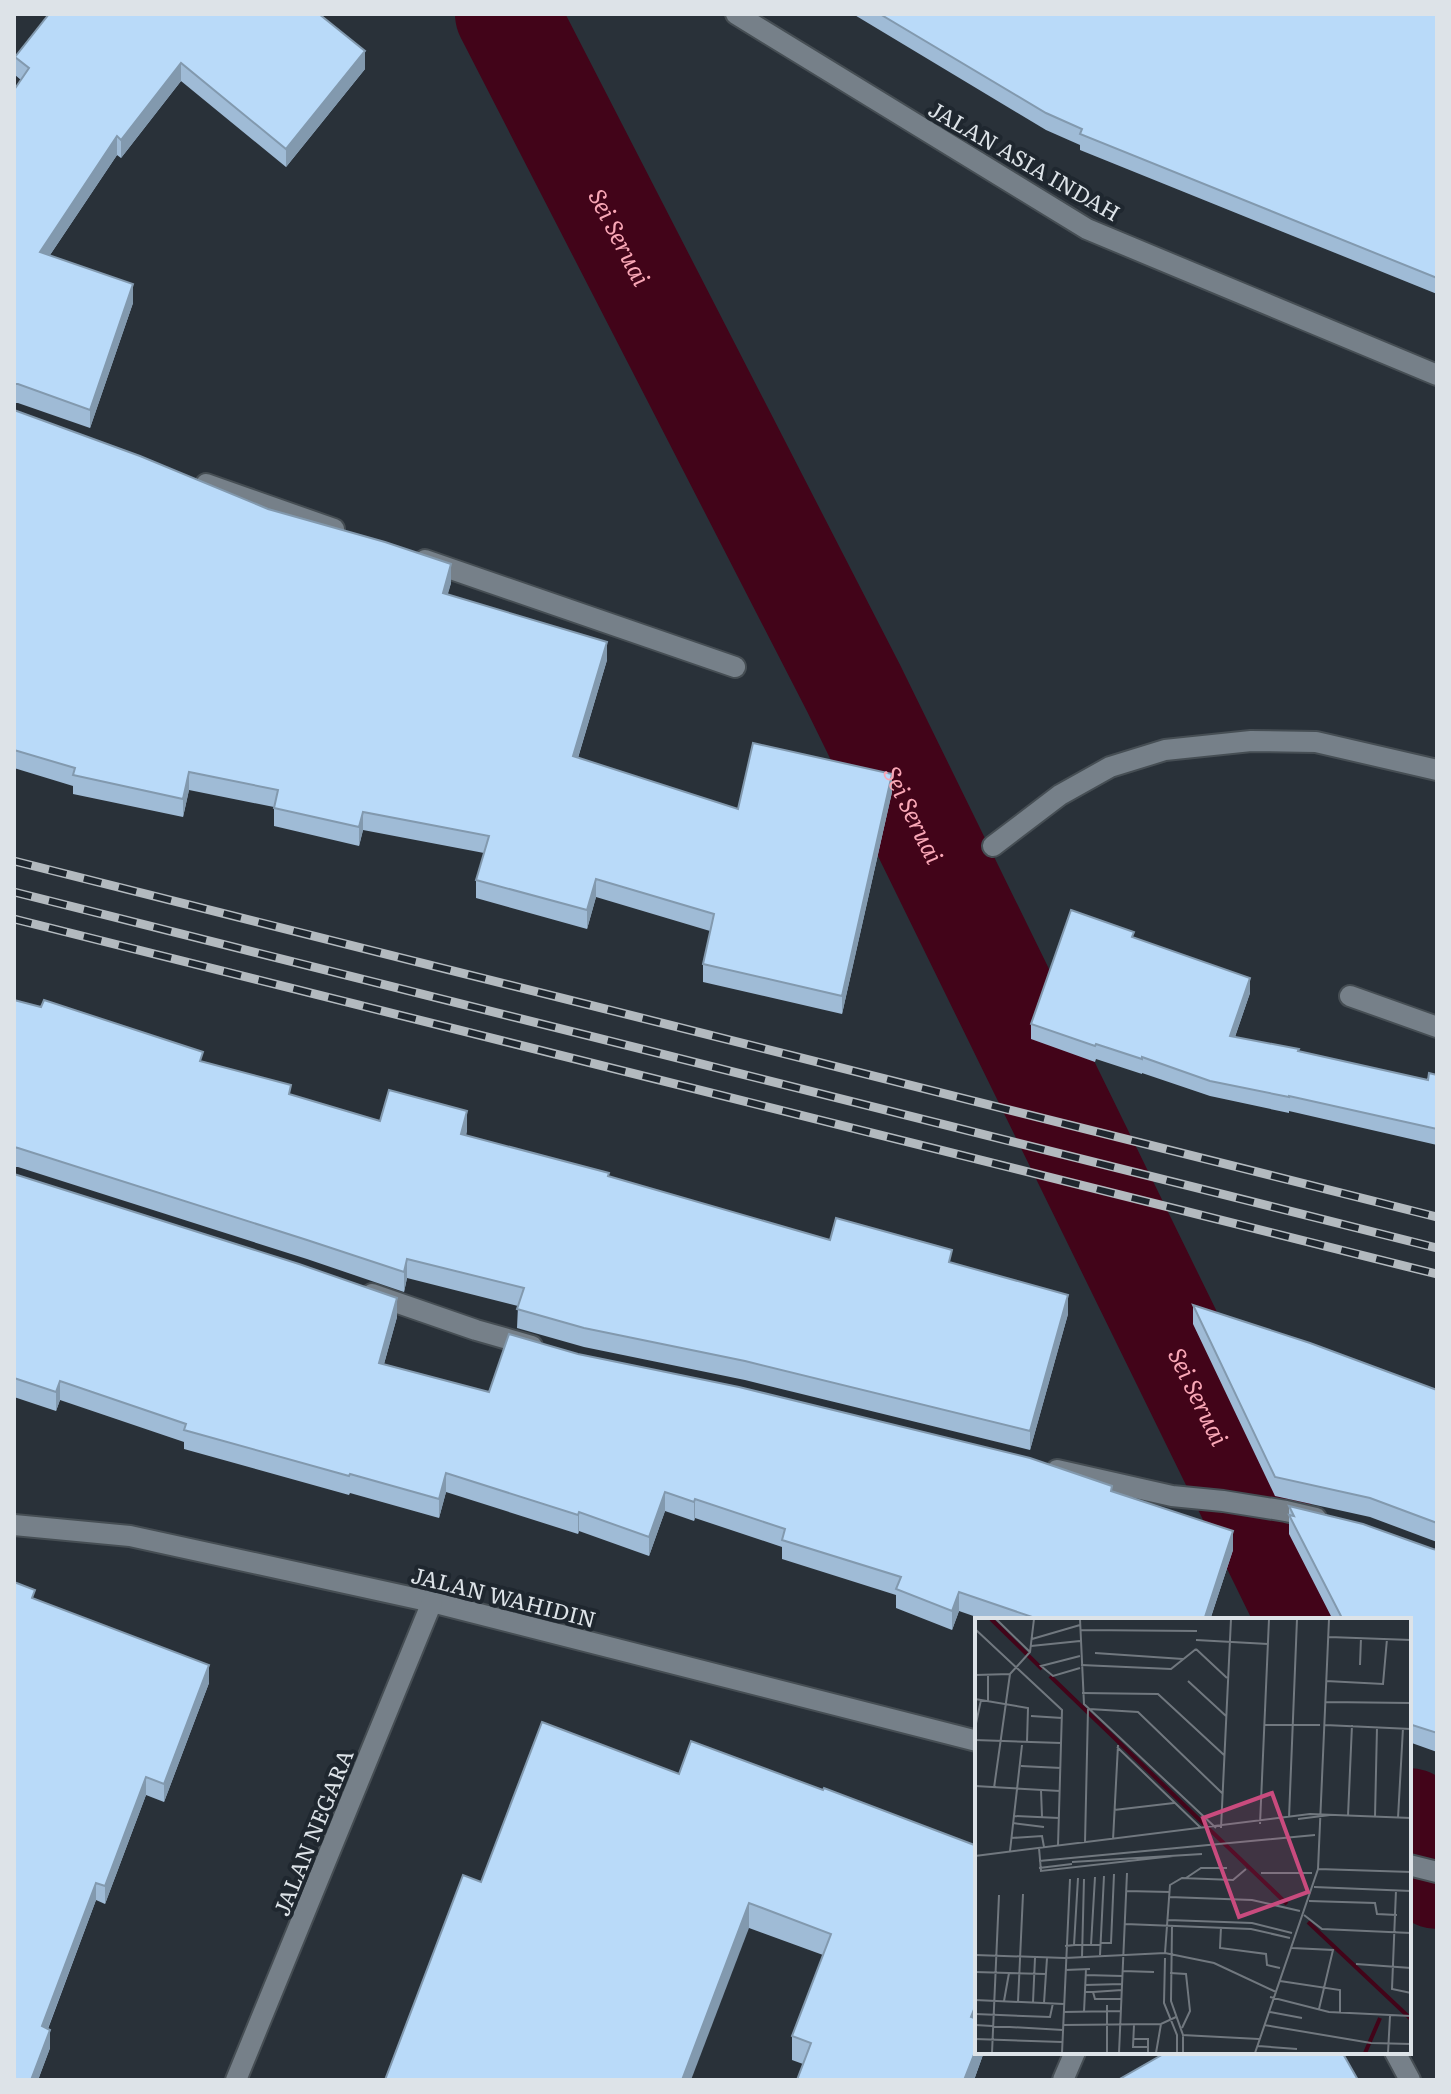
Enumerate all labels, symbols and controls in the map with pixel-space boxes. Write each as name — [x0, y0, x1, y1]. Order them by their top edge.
street label: JALAN ASIA INDAH — [923, 92, 1127, 228]
water label: Sei Seruai — [582, 182, 661, 291]
water label: Sei Seruai — [876, 759, 954, 869]
water label: Sei Seruai — [1161, 1341, 1239, 1451]
street label: JALAN WAHIDIN — [408, 1557, 600, 1635]
inset map — [975, 1618, 1411, 2054]
street label: JALAN NEGARA — [264, 1744, 360, 1920]

